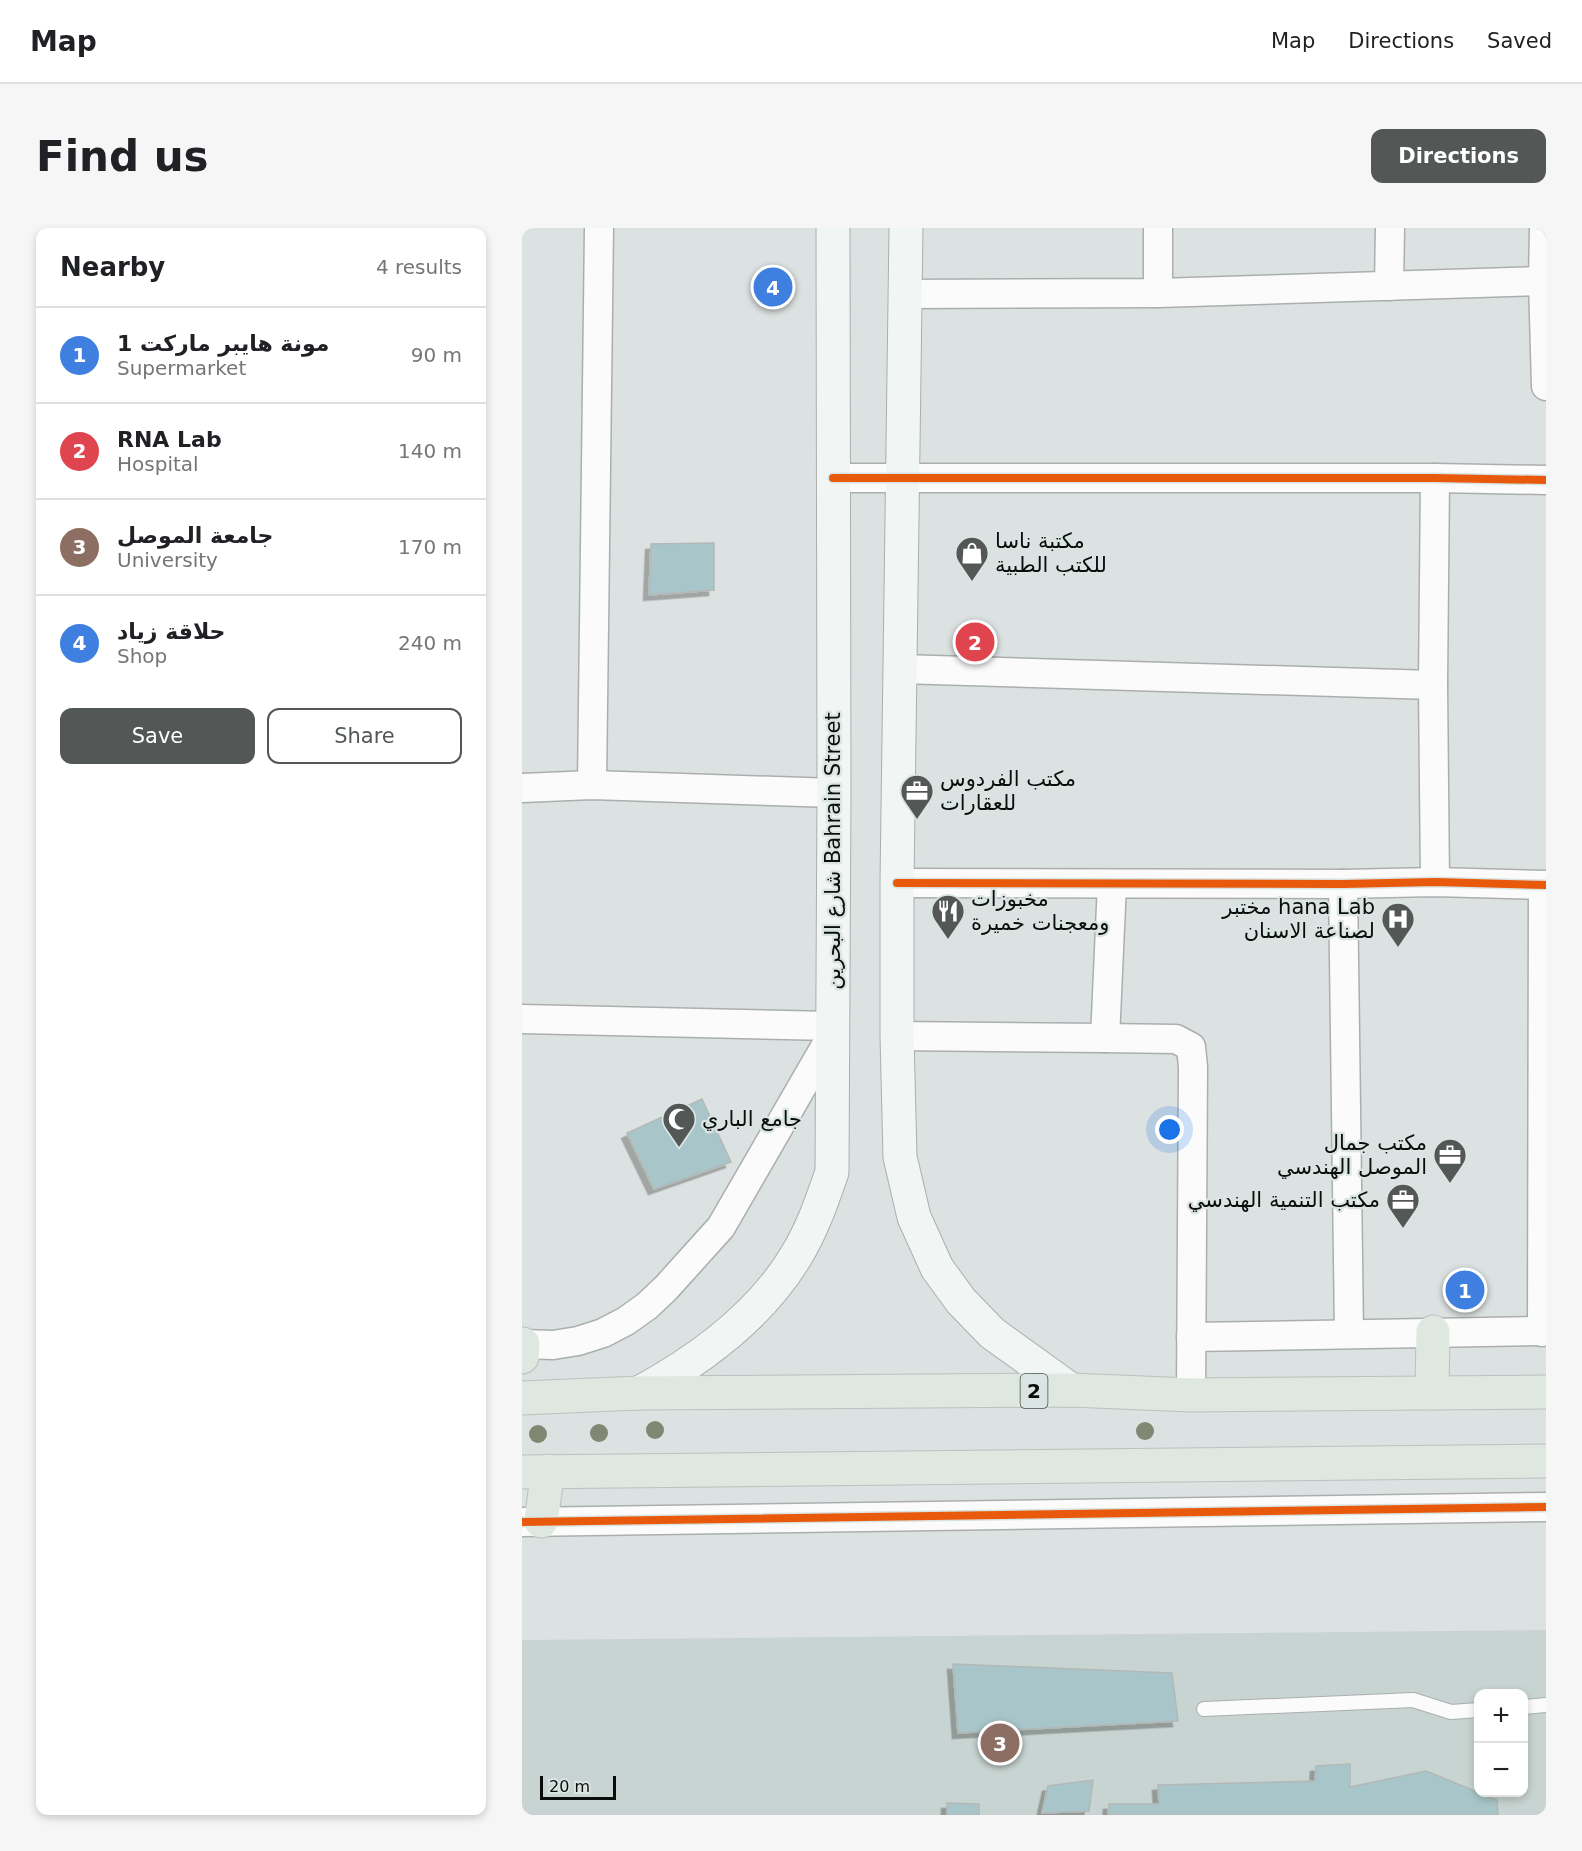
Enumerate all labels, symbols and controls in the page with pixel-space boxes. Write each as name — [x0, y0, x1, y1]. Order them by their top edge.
text: Map — [30, 25, 97, 58]
text: Map — [1271, 29, 1315, 53]
text: Directions — [1348, 29, 1454, 53]
text: Saved — [1487, 29, 1552, 53]
button: Directions — [1371, 129, 1546, 183]
text: Find us — [36, 132, 209, 181]
text: Nearby — [60, 252, 165, 282]
text: 4 results — [376, 255, 462, 279]
pin: 4 — [754, 264, 792, 310]
text: مونة هايبر ماركت 1 — [117, 331, 329, 356]
text: 1 — [73, 343, 86, 367]
text: 90 m — [411, 343, 462, 367]
text: Supermarket — [117, 356, 246, 380]
text: RNA Lab — [117, 427, 222, 452]
text: 2 — [73, 439, 86, 463]
text: 140 m — [398, 439, 462, 463]
text: Hospital — [117, 452, 199, 476]
text: جامعة الموصل — [117, 523, 273, 548]
place label: مكتبة ناسا للكتب الطبية — [995, 529, 1107, 577]
text: 3 — [73, 535, 86, 559]
text: 170 m — [398, 535, 462, 559]
shop icon: مكتبة ناسا للكتب الطبية — [954, 535, 990, 582]
text: University — [117, 548, 218, 572]
text: حلاقة زياد — [117, 619, 225, 644]
pin: 2 — [956, 620, 994, 664]
text: 4 — [73, 631, 86, 655]
text: 240 m — [398, 631, 462, 655]
text: Shop — [117, 644, 167, 668]
button: Save — [60, 708, 255, 764]
button: Share — [267, 708, 462, 764]
street label: شارع البحرين Bahrain Street — [821, 712, 845, 990]
place label: مكتب الفردوس للعقارات — [940, 767, 1076, 815]
office icon: مكتب الفردوس للعقارات — [899, 773, 935, 820]
place label: مخبوزات ومعجنات خميرة — [971, 887, 1109, 935]
restaurant icon: مخبوزات ومعجنات خميرة — [930, 893, 966, 940]
place label: مختبر hana Lab لصناعة الاسنان — [1221, 895, 1375, 943]
hospital icon: مختبر hana Lab لصناعة الاسنان — [1380, 901, 1416, 948]
mosque icon: جامع الباري — [661, 1101, 697, 1148]
place label: جامع الباري — [702, 1107, 802, 1131]
your location — [1155, 1115, 1184, 1144]
place label: مكتب جمال الموصل الهندسي — [1277, 1131, 1427, 1179]
office icon: مكتب جمال الموصل الهندسي — [1432, 1137, 1468, 1184]
office icon: مكتب التنمية الهندسي — [1385, 1182, 1421, 1229]
place label: مكتب التنمية الهندسي — [1188, 1188, 1380, 1212]
pin: 1 — [1446, 1268, 1484, 1312]
road number: 2 — [1020, 1374, 1048, 1408]
map controls — [1474, 1689, 1528, 1797]
button: + — [1474, 1689, 1528, 1743]
pin: 3 — [980, 1720, 1020, 1766]
button: − — [1474, 1743, 1528, 1797]
scale bar — [540, 1773, 616, 1800]
text: 20 m — [549, 1777, 590, 1796]

